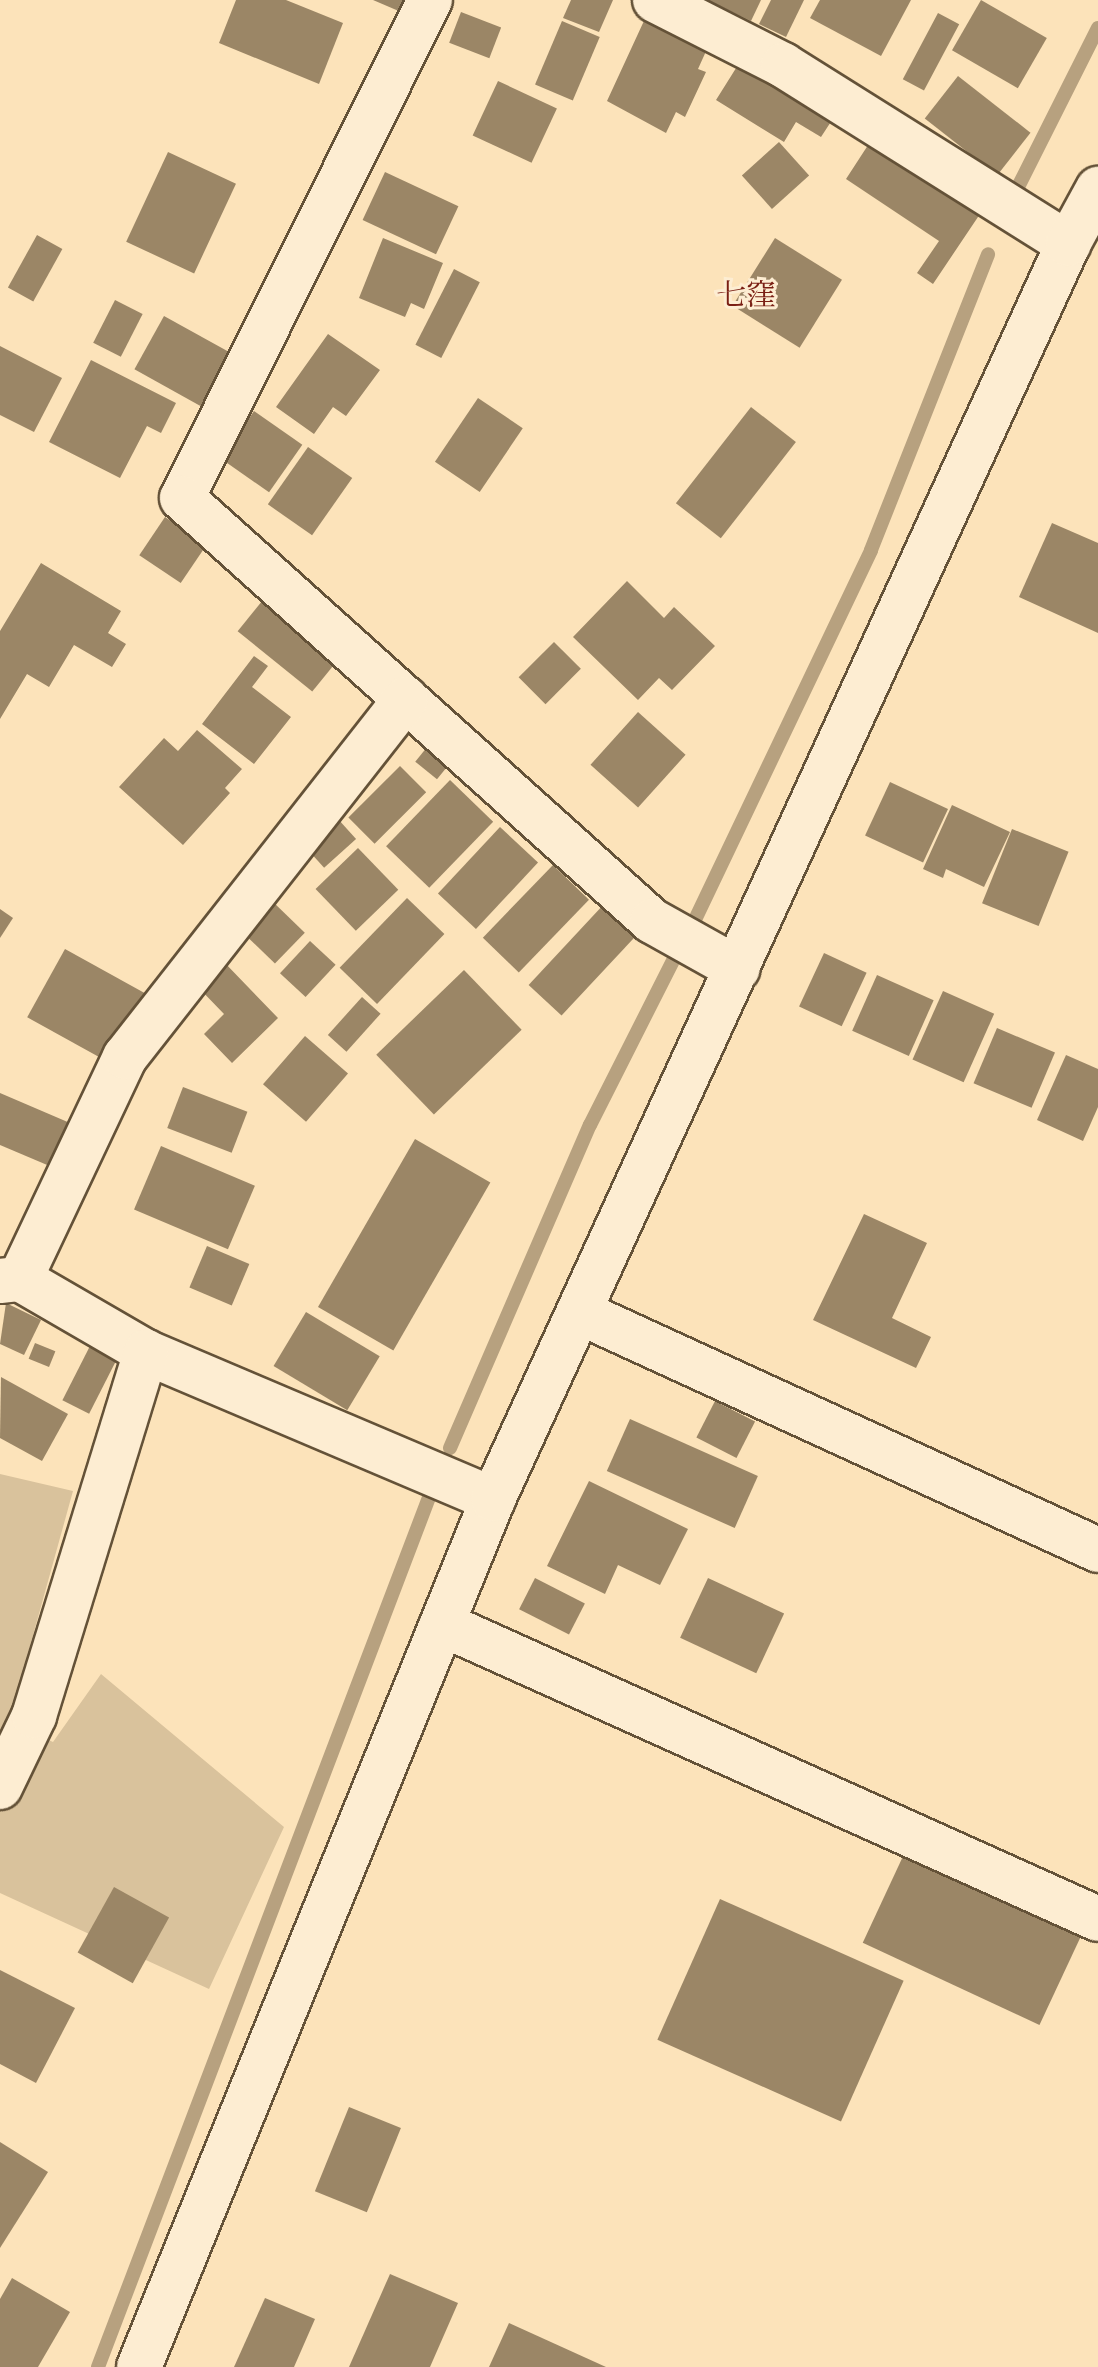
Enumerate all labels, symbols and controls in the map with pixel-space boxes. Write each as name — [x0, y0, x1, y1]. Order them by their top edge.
district label: 七窪 — [716, 278, 776, 314]

